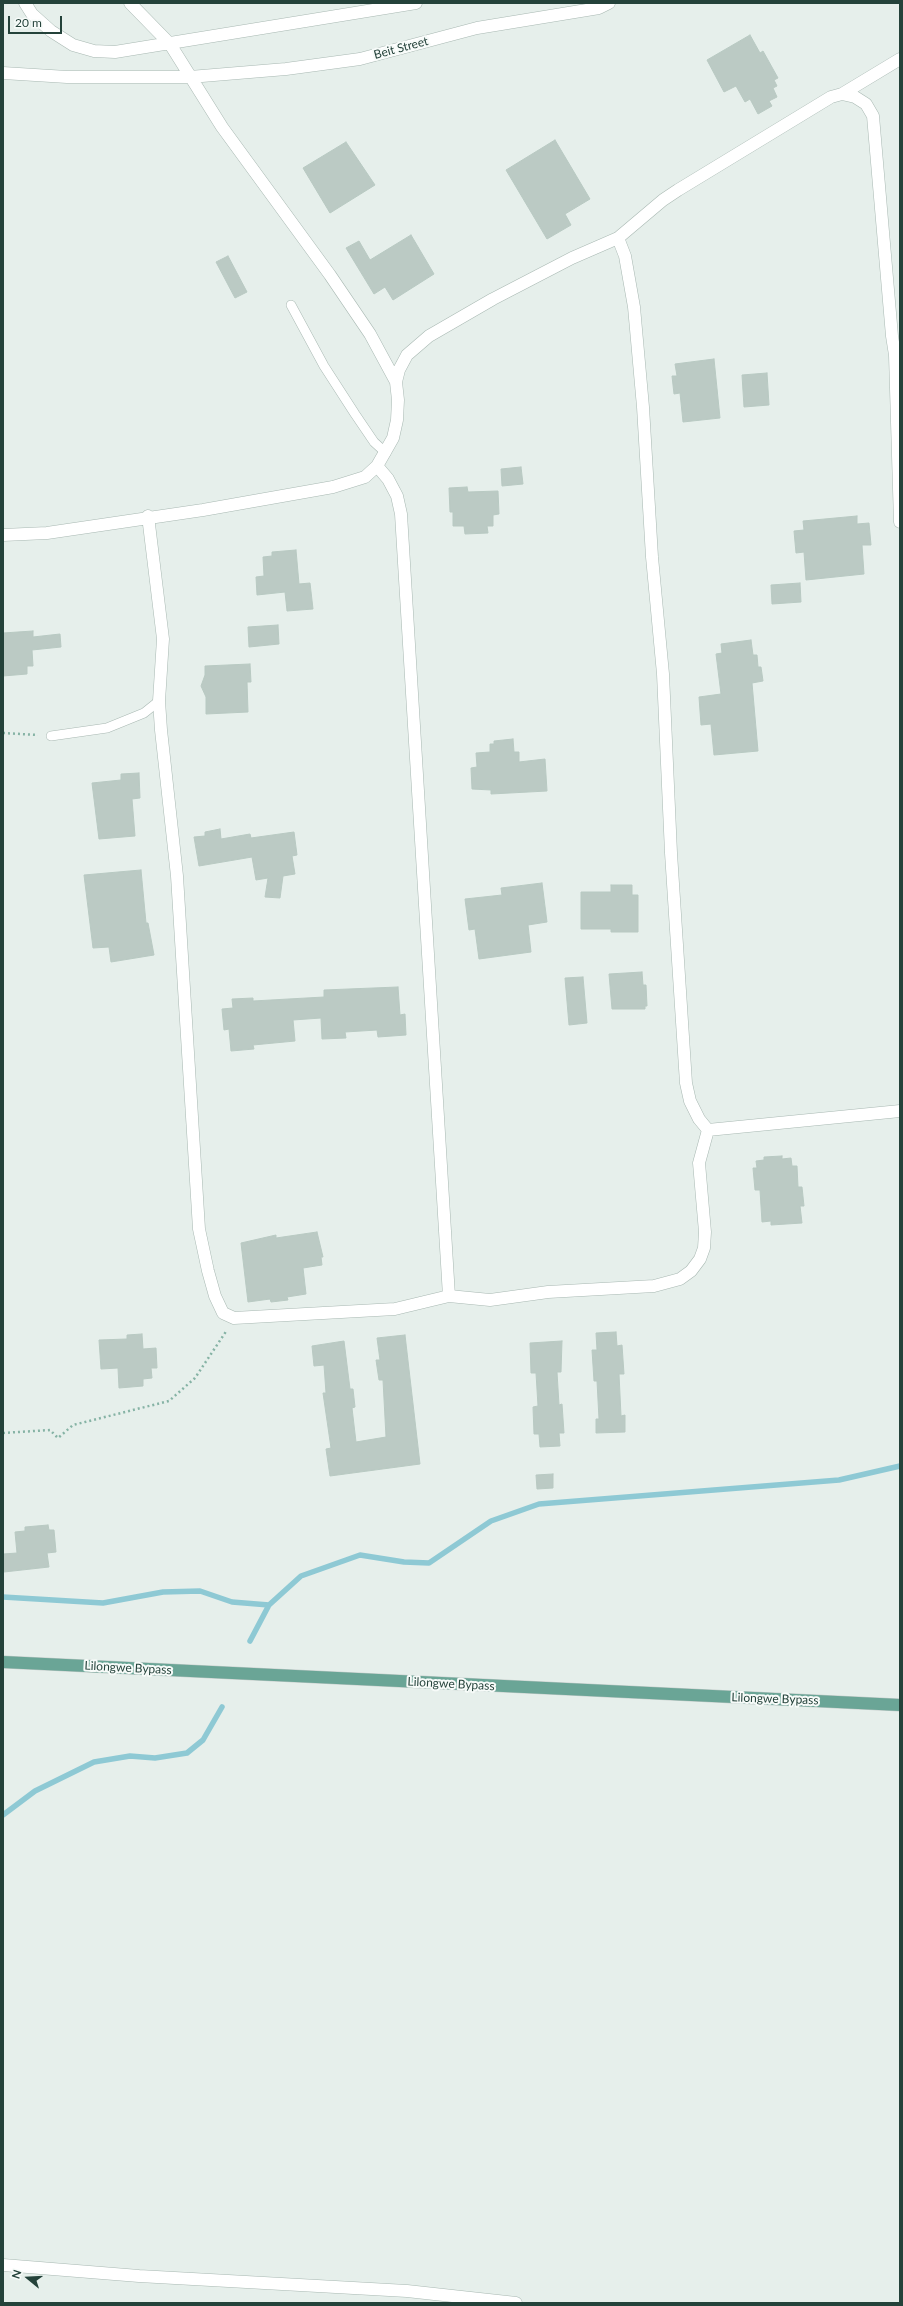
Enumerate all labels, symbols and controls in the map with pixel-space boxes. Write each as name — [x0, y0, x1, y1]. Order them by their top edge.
scale bar — [10, 8, 64, 34]
text: 20 m — [15, 15, 42, 30]
street label: Beit Street — [372, 34, 430, 62]
street label: Lilongwe Bypass — [84, 1659, 172, 1677]
street label: Lilongwe Bypass — [407, 1675, 495, 1693]
street label: Lilongwe Bypass — [731, 1690, 819, 1708]
north arrow — [8, 2258, 48, 2298]
text: N — [9, 2268, 24, 2280]

